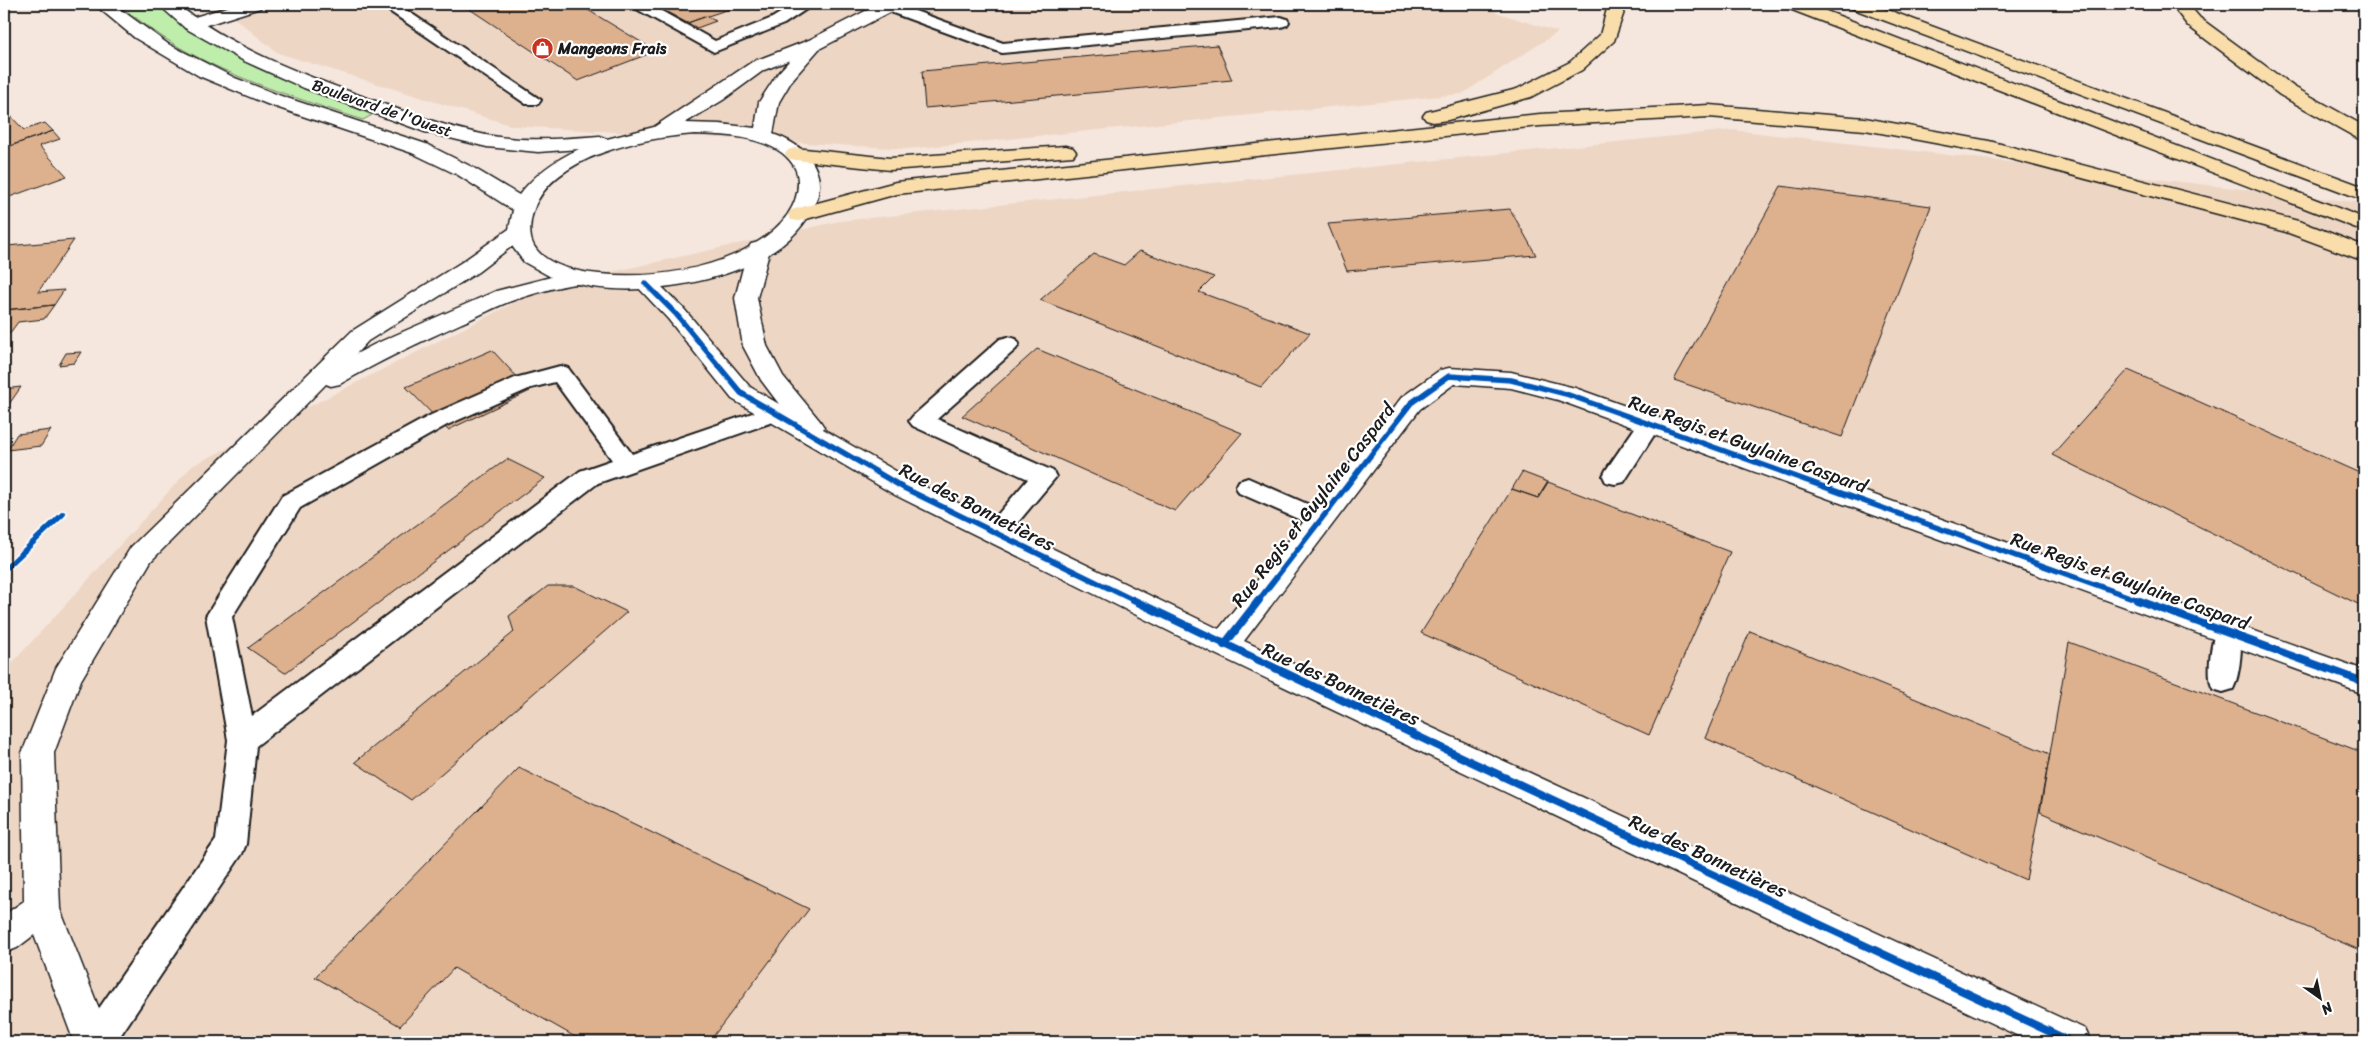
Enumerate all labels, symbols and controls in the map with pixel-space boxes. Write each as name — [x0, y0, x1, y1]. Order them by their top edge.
place label: Mangeons Frais — [557, 34, 667, 63]
shop icon: Mangeons Frais — [530, 36, 554, 60]
street label: Boulevard de l'Ouest — [308, 70, 456, 146]
street label: Rue Regis et Guylaine Caspard — [1624, 385, 1874, 503]
street label: Rue Regis et Guylaine Caspard — [1222, 394, 1405, 614]
street label: Rue des Bonnetières — [893, 454, 1061, 561]
street label: Rue Regis et Guylaine Caspard — [2006, 522, 2256, 640]
street label: Rue des Bonnetières — [1257, 633, 1426, 735]
street label: Rue des Bonnetières — [1624, 805, 1793, 907]
north arrow — [2296, 974, 2346, 1024]
text: N — [2316, 995, 2339, 1022]

